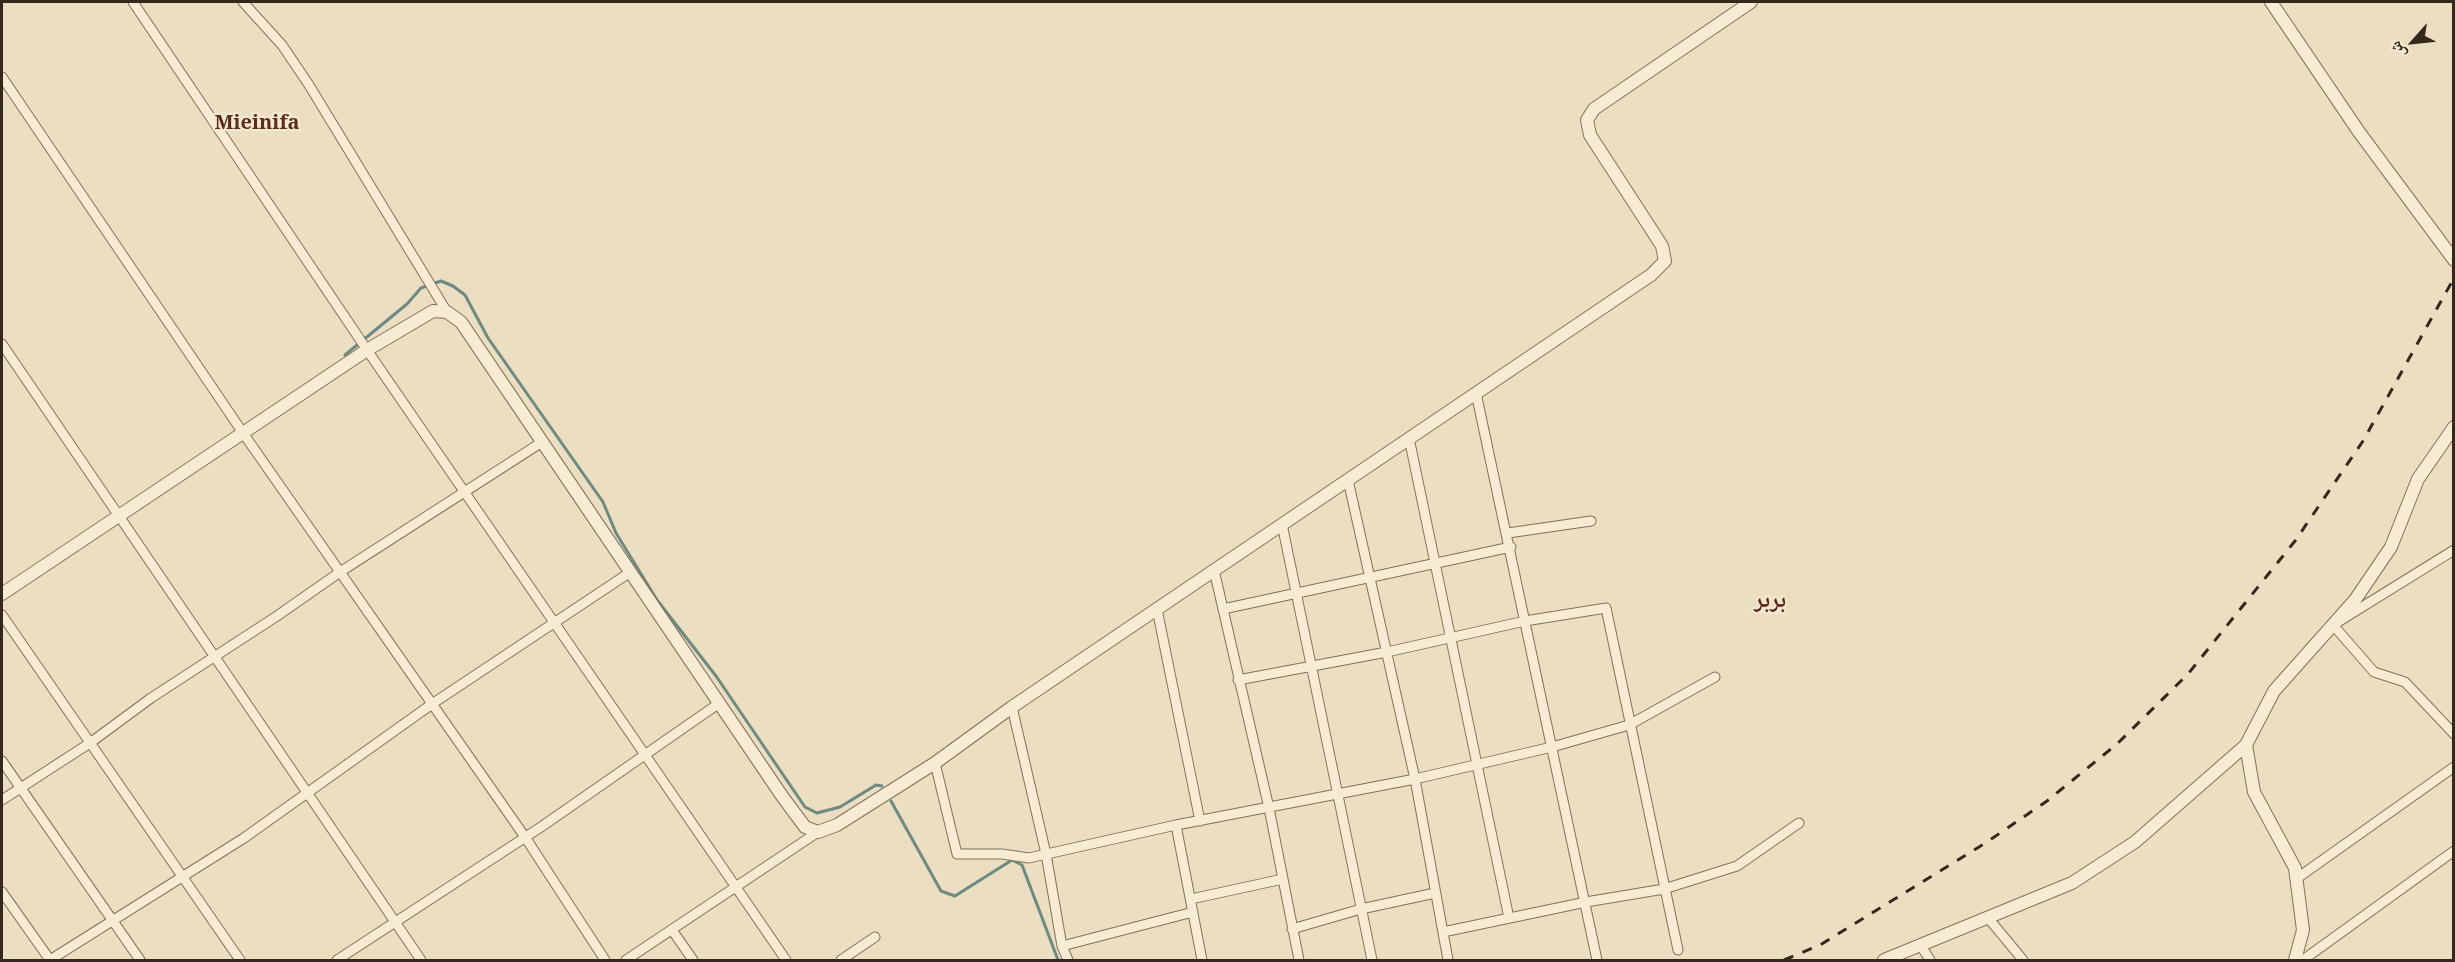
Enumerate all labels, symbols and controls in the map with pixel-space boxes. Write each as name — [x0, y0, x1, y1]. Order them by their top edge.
north arrow — [2383, 12, 2443, 72]
text: ش — [2383, 38, 2411, 63]
district label: Mieinifa — [214, 111, 300, 135]
district label: بربر — [1754, 586, 1786, 614]

